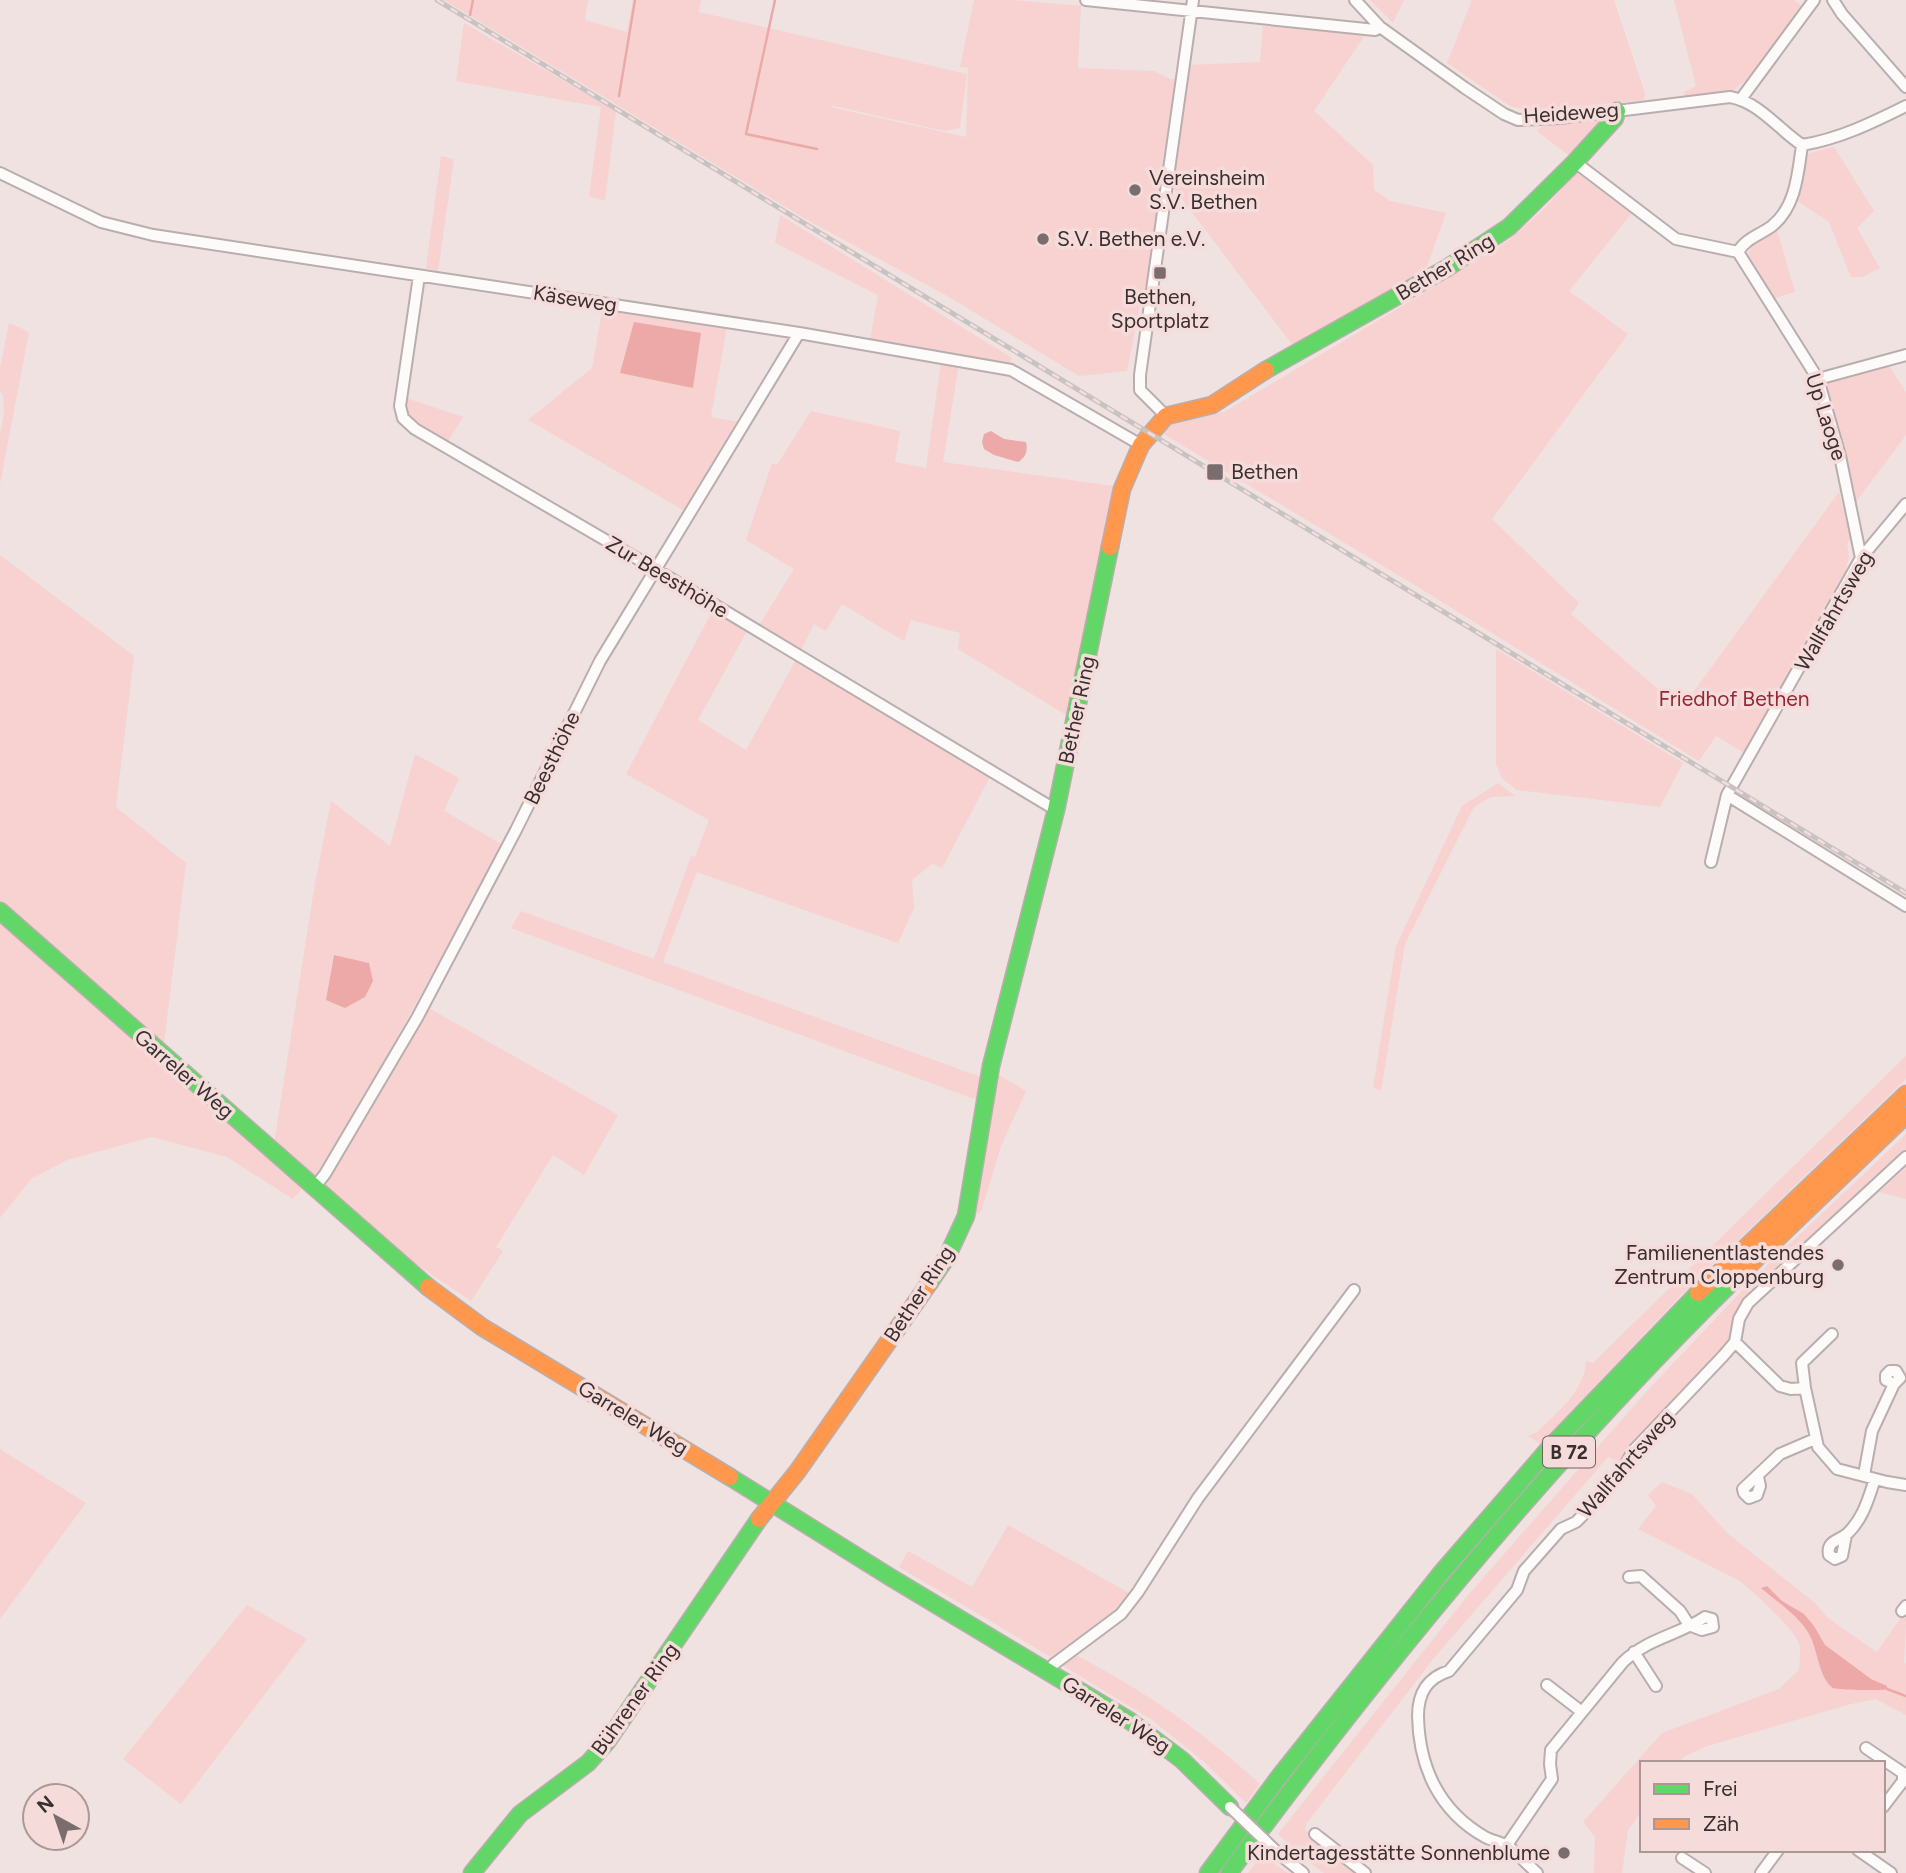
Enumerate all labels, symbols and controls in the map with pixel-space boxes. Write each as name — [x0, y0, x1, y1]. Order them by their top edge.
street label: Heideweg — [1522, 97, 1620, 128]
place label: Vereinsheim S.V. Bethen — [1149, 165, 1265, 214]
marker: Vereinsheim S.V. Bethen — [1127, 182, 1143, 198]
place label: S.V. Bethen e.V. — [1057, 226, 1205, 251]
street label: Bether Ring — [1391, 228, 1498, 306]
marker: S.V. Bethen e.V. — [1035, 231, 1051, 247]
marker: Bethen, Sportplatz — [1152, 265, 1168, 281]
street label: Käseweg — [531, 280, 619, 317]
place label: Bethen, Sportplatz — [1111, 284, 1209, 333]
street label: Up Laoge — [1801, 370, 1852, 464]
place label: Bethen — [1231, 459, 1298, 484]
marker: Bethen — [1205, 462, 1225, 482]
street label: Zur Beesthöhe — [602, 530, 733, 623]
street label: Wallfahrtsweg — [1789, 546, 1878, 675]
street label: Bether Ring — [1053, 654, 1100, 766]
park label: Friedhof Bethen — [1659, 686, 1809, 711]
street label: Beesthöhe — [518, 707, 585, 808]
street label: Garreler Weg — [129, 1024, 239, 1124]
place label: Familienentlastendes Zentrum Cloppenburg — [1614, 1240, 1824, 1289]
street label: Bether Ring — [878, 1241, 959, 1347]
marker: Familienentlastendes Zentrum Cloppenburg — [1830, 1257, 1846, 1273]
street label: Garreler Weg — [574, 1375, 693, 1460]
street label: Wallfahrtsweg — [1572, 1405, 1679, 1523]
road number: B 72 — [1543, 1436, 1595, 1468]
street label: Bührener Ring — [586, 1638, 684, 1760]
street label: Garreler Weg — [1058, 1670, 1175, 1759]
legend — [1640, 1761, 1885, 1852]
text: Frei — [1703, 1776, 1738, 1801]
north arrow — [21, 1782, 91, 1852]
text: N — [32, 1791, 58, 1818]
text: Zäh — [1703, 1811, 1739, 1836]
place label: Kindertagesstätte Sonnenblume — [1247, 1840, 1550, 1865]
marker: Kindertagesstätte Sonnenblume — [1556, 1845, 1572, 1861]

